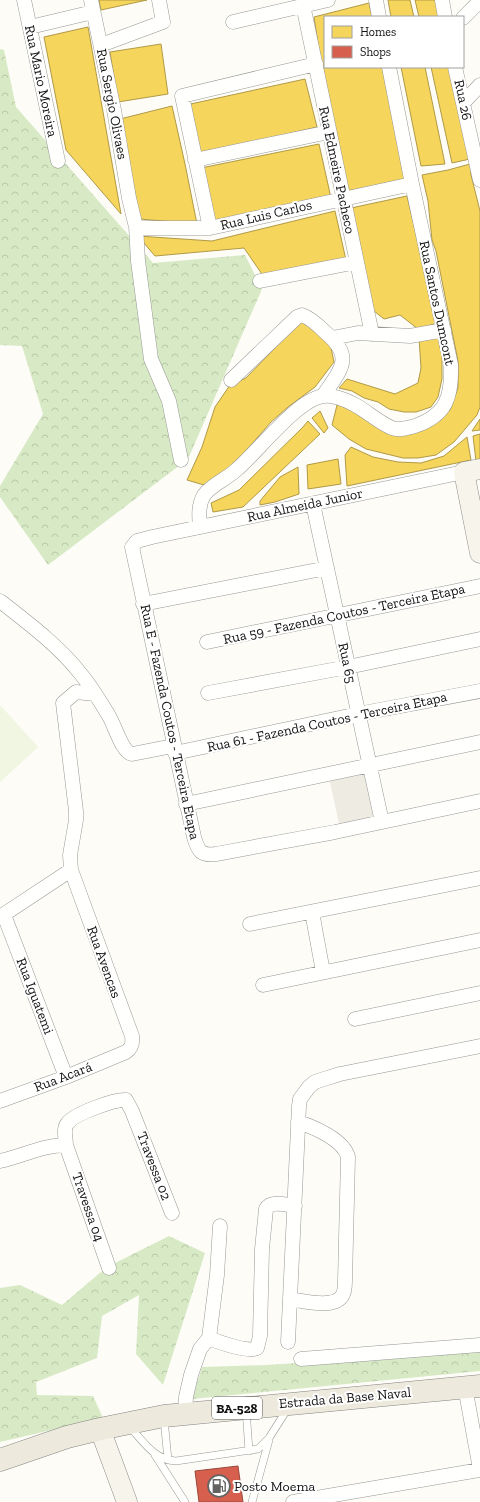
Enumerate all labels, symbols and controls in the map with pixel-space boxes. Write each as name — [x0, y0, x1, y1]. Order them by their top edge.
legend — [324, 16, 464, 68]
street label: Rua Mario Moreira — [21, 24, 61, 139]
text: Homes — [360, 25, 396, 39]
text: Shops — [360, 45, 391, 59]
street label: Rua Sergio Olivaes — [93, 47, 131, 161]
street label: Rua 26 — [450, 78, 476, 122]
street label: Rua Edmeire Pacheco — [315, 105, 359, 235]
street label: Rua Luis Carlos — [218, 196, 314, 234]
street label: Rua Santos Dumcont — [415, 239, 459, 368]
street label: Rua Almeida Junior — [246, 484, 364, 526]
street label: Rua 59 - Fazenda Coutos - Terceira Etapa — [222, 580, 467, 648]
street label: Rua E - Fazenda Coutos - Terceira Etapa — [137, 603, 203, 841]
street label: Rua 65 — [334, 641, 360, 685]
street label: Rua 61 - Fazenda Coutos - Terceira Etapa — [205, 688, 449, 756]
street label: Rua Avencas — [83, 924, 125, 1000]
street label: Rua Iguatemi — [13, 955, 57, 1037]
street label: Rua Acará — [32, 1058, 95, 1096]
street label: Travessa 02 — [133, 1129, 175, 1203]
street label: Travessa 04 — [68, 1170, 108, 1244]
street label: Estrada da Base Naval — [278, 1384, 412, 1412]
road number: BA-528 — [212, 1397, 262, 1419]
fuel station icon: Posto Moema — [206, 1473, 232, 1499]
place label: Posto Moema — [234, 1478, 315, 1495]

